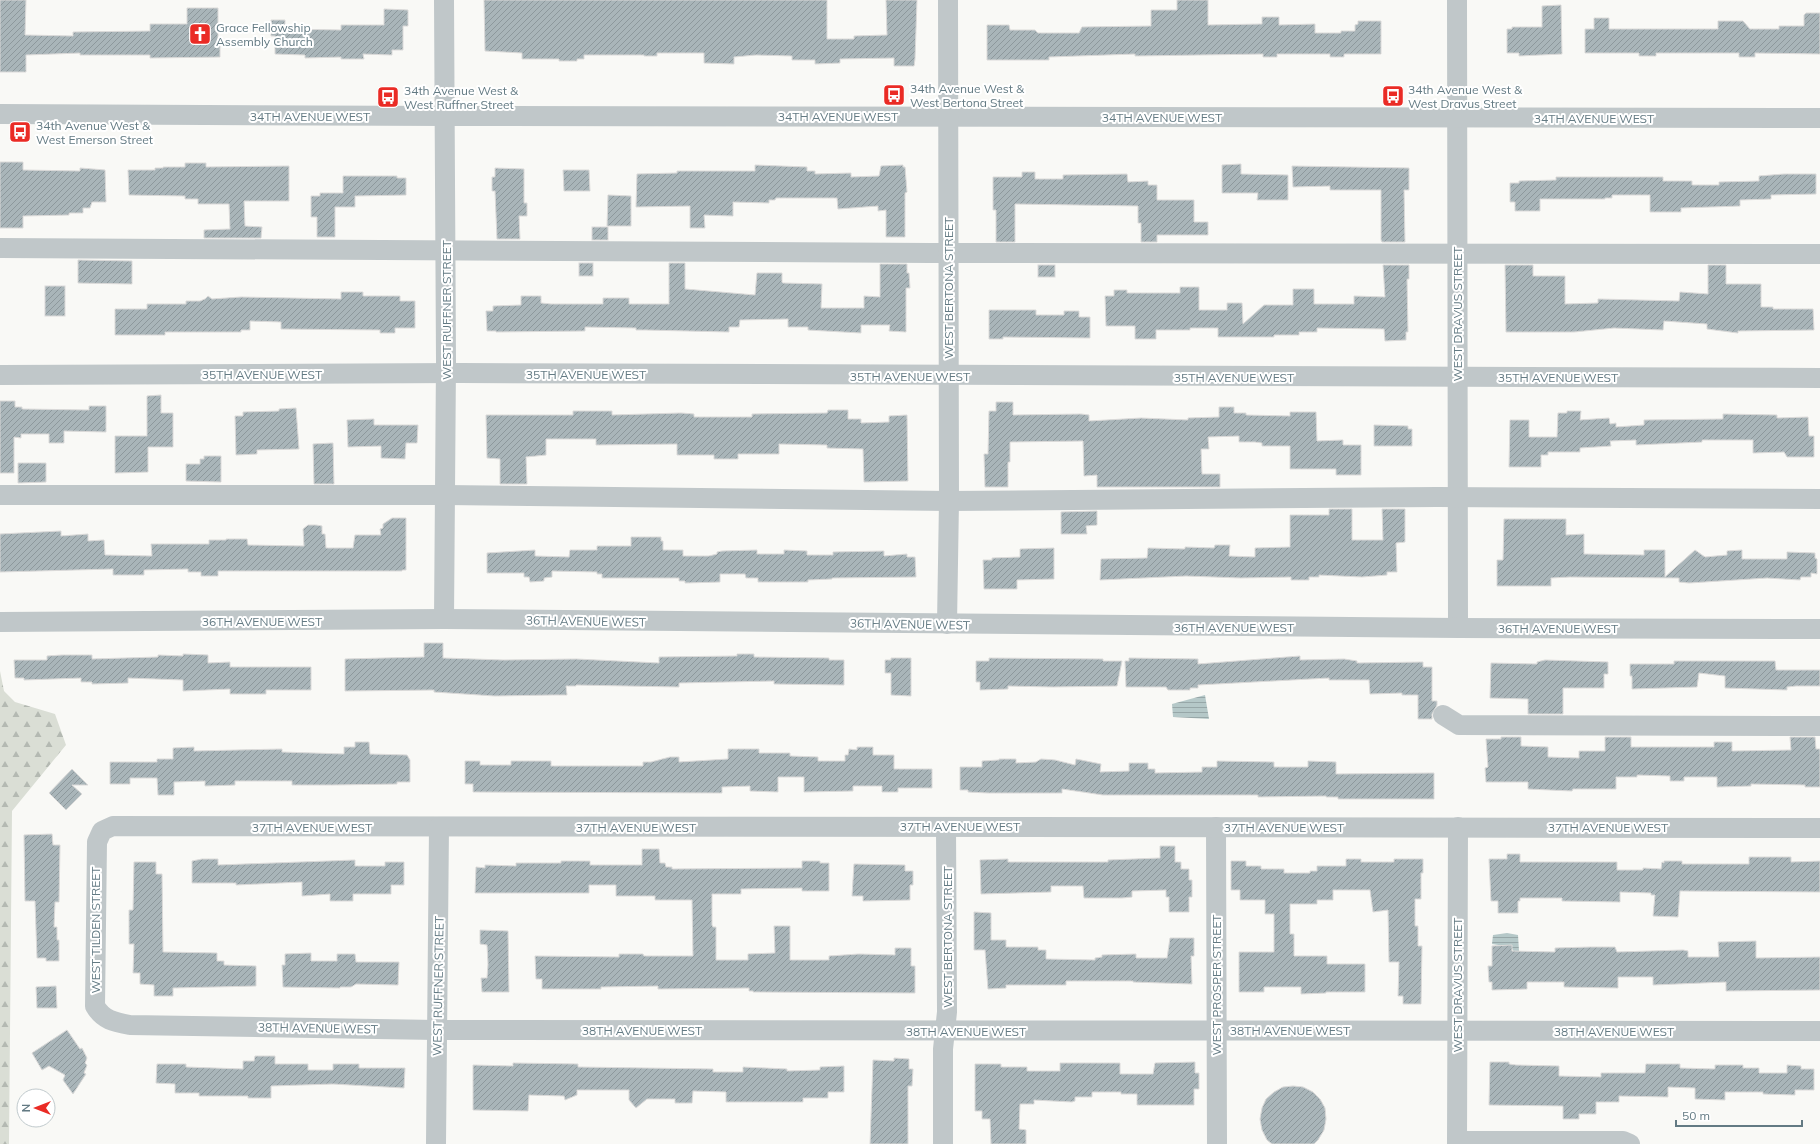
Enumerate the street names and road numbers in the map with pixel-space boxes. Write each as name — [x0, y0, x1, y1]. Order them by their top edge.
street label: 34TH AVENUE WEST — [250, 109, 371, 124]
street label: 34TH AVENUE WEST — [778, 109, 899, 124]
street label: 34TH AVENUE WEST — [1102, 110, 1223, 125]
street label: 34TH AVENUE WEST — [1534, 111, 1655, 126]
street label: WEST BERTONA STREET — [941, 216, 956, 359]
street label: WEST RUFFNER STREET — [439, 239, 454, 380]
street label: WEST DRAVUS STREET — [1450, 246, 1465, 382]
street label: 35TH AVENUE WEST — [202, 367, 323, 382]
street label: 35TH AVENUE WEST — [526, 367, 647, 382]
street label: 35TH AVENUE WEST — [850, 369, 971, 384]
street label: 35TH AVENUE WEST — [1174, 370, 1295, 385]
street label: 35TH AVENUE WEST — [1498, 370, 1619, 385]
street label: 36TH AVENUE WEST — [526, 612, 647, 630]
street label: 36TH AVENUE WEST — [202, 614, 323, 629]
street label: 36TH AVENUE WEST — [850, 615, 971, 633]
street label: 36TH AVENUE WEST — [1174, 620, 1295, 635]
street label: 36TH AVENUE WEST — [1498, 621, 1619, 636]
street label: 37TH AVENUE WEST — [900, 819, 1021, 834]
street label: 37TH AVENUE WEST — [252, 820, 373, 835]
street label: 37TH AVENUE WEST — [576, 820, 697, 835]
street label: 37TH AVENUE WEST — [1224, 820, 1345, 835]
street label: 37TH AVENUE WEST — [1548, 820, 1669, 835]
street label: WEST BERTONA STREET — [940, 865, 955, 1008]
street label: WEST TILDEN STREET — [88, 866, 103, 994]
street label: WEST PROSPER STREET — [1209, 914, 1224, 1056]
street label: WEST RUFFNER STREET — [429, 915, 447, 1056]
street label: WEST DRAVUS STREET — [1450, 917, 1465, 1053]
street label: 38TH AVENUE WEST — [258, 1019, 379, 1037]
street label: 38TH AVENUE WEST — [582, 1023, 703, 1038]
street label: 38TH AVENUE WEST — [1230, 1023, 1351, 1038]
street label: 38TH AVENUE WEST — [906, 1024, 1027, 1039]
street label: 38TH AVENUE WEST — [1554, 1024, 1675, 1039]

